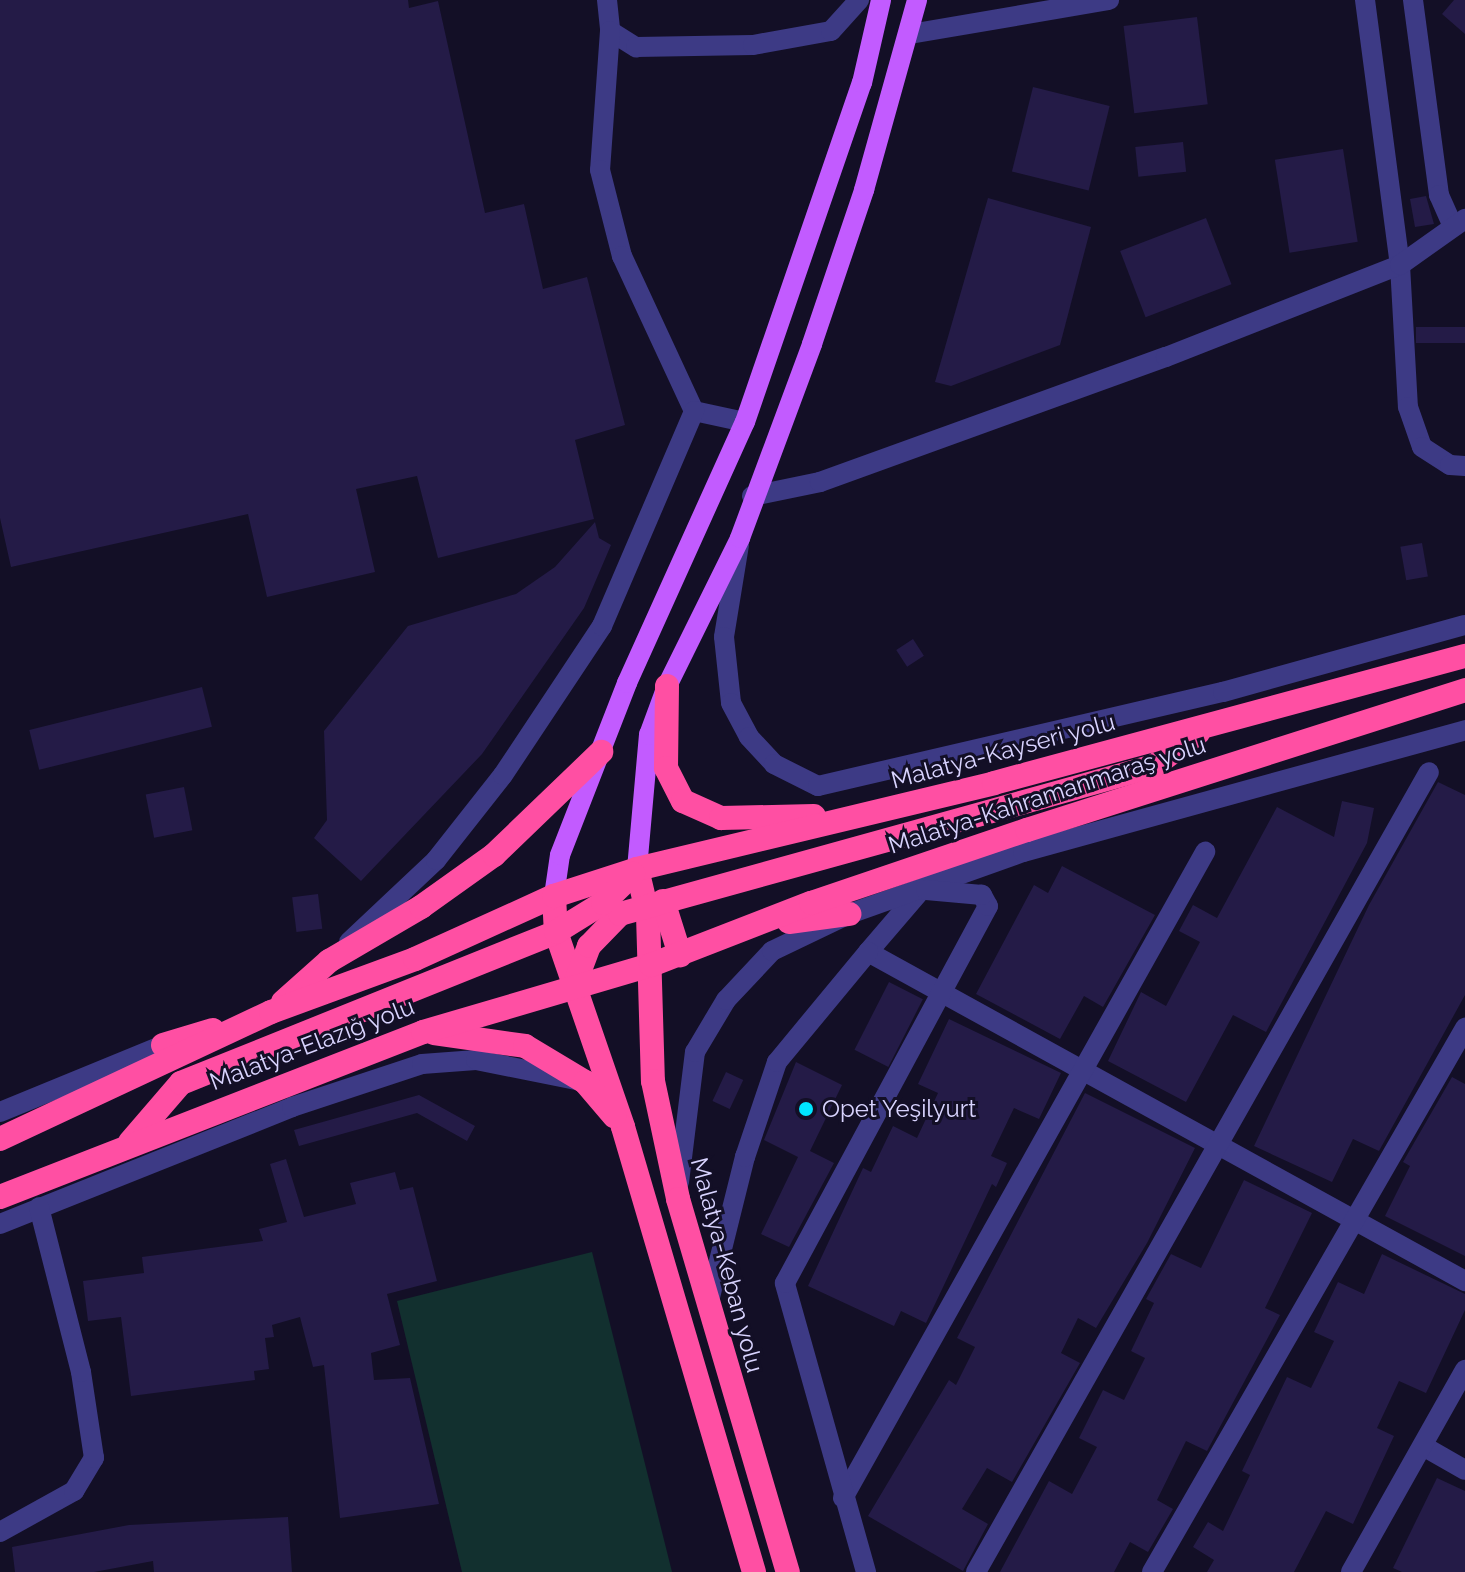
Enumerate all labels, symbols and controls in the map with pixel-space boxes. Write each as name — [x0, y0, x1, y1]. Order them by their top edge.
street label: Malatya-Kayseri yolu — [888, 707, 1118, 795]
street label: Malatya-Kahramanmaraş yolu — [884, 730, 1210, 860]
street label: Malatya-Elazığ yolu — [205, 992, 419, 1096]
place label: Opet Yeşilyurt — [822, 1095, 977, 1123]
marker: Opet Yeşilyurt — [797, 1100, 815, 1118]
street label: Malatya-Keban yolu — [684, 1154, 770, 1376]

